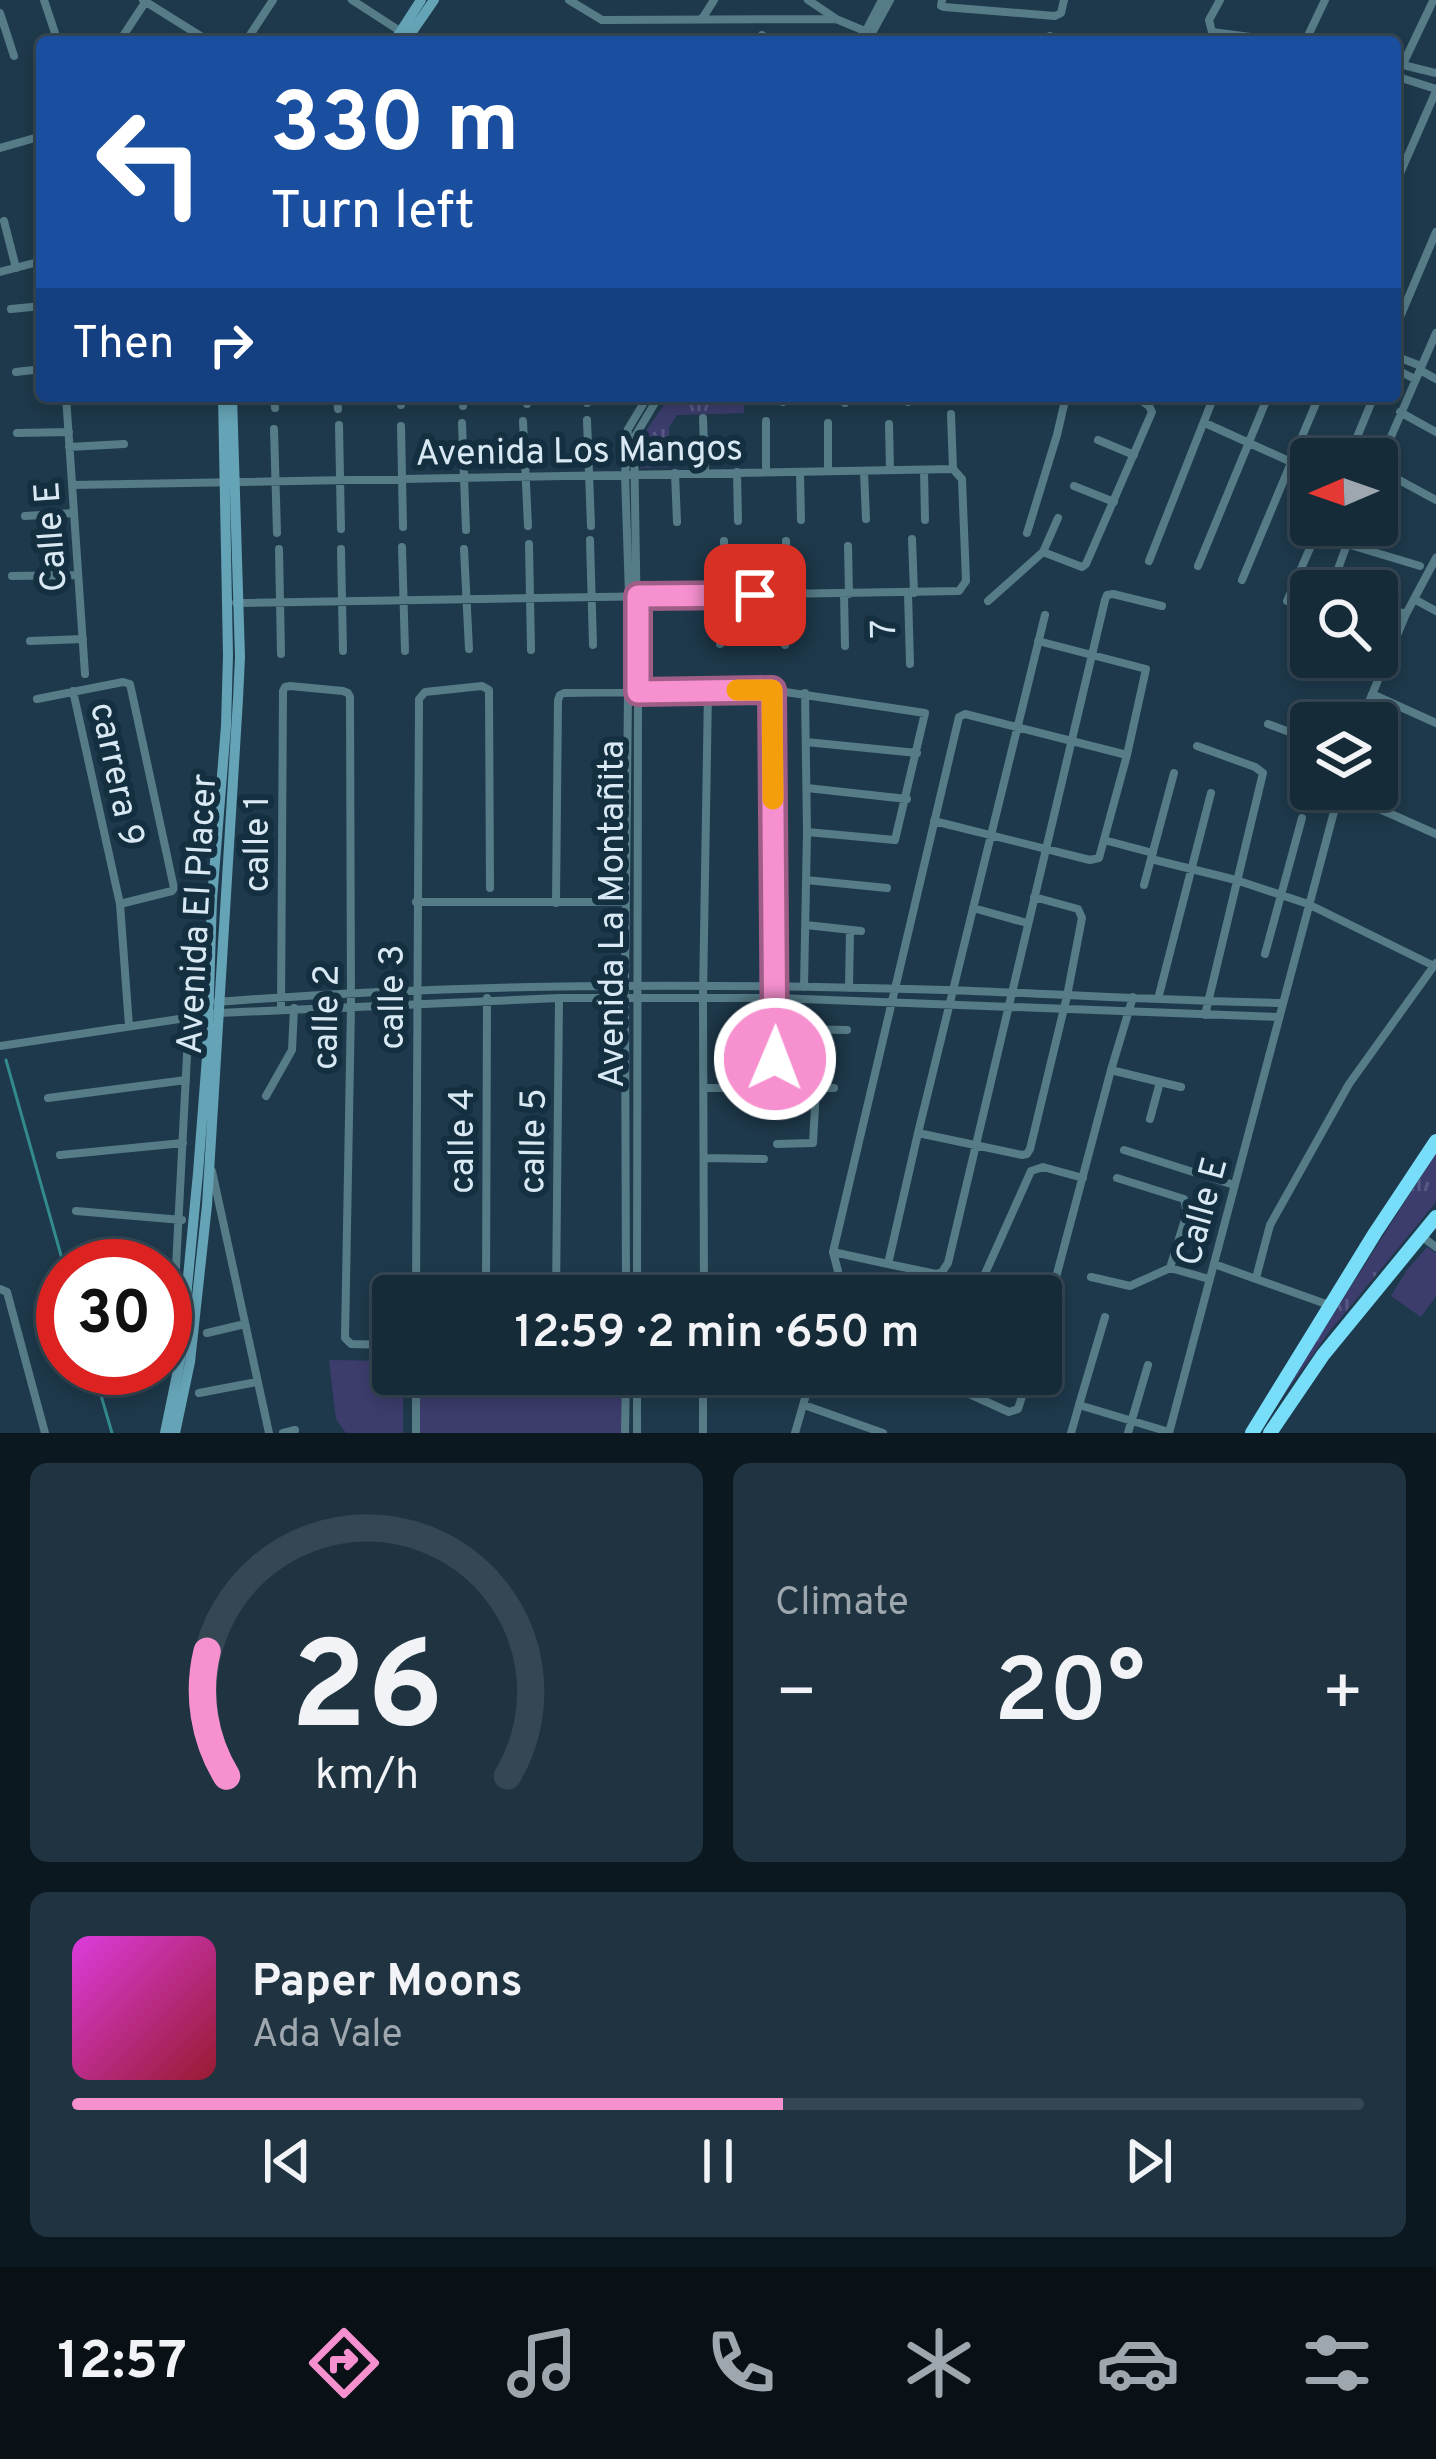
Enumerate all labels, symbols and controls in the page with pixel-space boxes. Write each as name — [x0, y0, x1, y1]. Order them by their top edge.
text: 330 m — [270, 75, 519, 181]
icon: left — [72, 84, 228, 240]
text: Turn left — [270, 179, 475, 248]
icon: right — [198, 312, 264, 378]
text: Then — [72, 317, 174, 374]
street label: Avenida Los Mangos — [415, 427, 743, 479]
north arrow — [1290, 438, 1398, 546]
map controls — [1290, 438, 1398, 810]
street label: Calle E — [26, 480, 80, 593]
pin — [704, 544, 806, 646]
icon: arrive — [722, 562, 788, 628]
button: search — [1290, 570, 1398, 678]
street label: 7 — [863, 619, 909, 639]
street label: carrera 9 — [77, 699, 153, 851]
button: layers — [1290, 702, 1398, 810]
street label: Avenida La Montañita — [591, 740, 637, 1088]
street label: Avenida El Placer — [169, 773, 229, 1056]
street label: calle 1 — [236, 796, 282, 892]
street label: calle 3 — [371, 945, 417, 1049]
street label: calle 2 — [304, 964, 352, 1070]
position arrow — [712, 996, 838, 1122]
street label: calle 4 — [441, 1088, 487, 1194]
street label: calle 5 — [511, 1088, 559, 1194]
street label: Calle E — [1167, 1153, 1240, 1271]
speed limit sign: 30 — [36, 1239, 192, 1395]
text: 12:59 · 2 min · 650 m — [514, 1306, 920, 1363]
text: Climate — [775, 1580, 909, 1629]
text: 26 — [290, 1615, 443, 1773]
text: 20° — [994, 1640, 1145, 1753]
text: − — [775, 1655, 818, 1738]
text: + — [1321, 1655, 1364, 1738]
text: km/h — [314, 1749, 419, 1803]
text: Paper Moons — [252, 1955, 523, 2012]
text: Ada Vale — [252, 2012, 403, 2061]
icon: previous — [254, 2128, 320, 2194]
icon: pause — [685, 2128, 751, 2194]
icon: next — [1116, 2128, 1182, 2194]
icon: directions — [302, 2321, 386, 2405]
icon: music — [500, 2321, 584, 2405]
icon: phone — [699, 2321, 783, 2405]
icon: climate — [897, 2321, 981, 2405]
icon: car — [1096, 2321, 1180, 2405]
icon: filters — [1295, 2321, 1379, 2405]
text: 12:57 — [57, 2329, 187, 2398]

